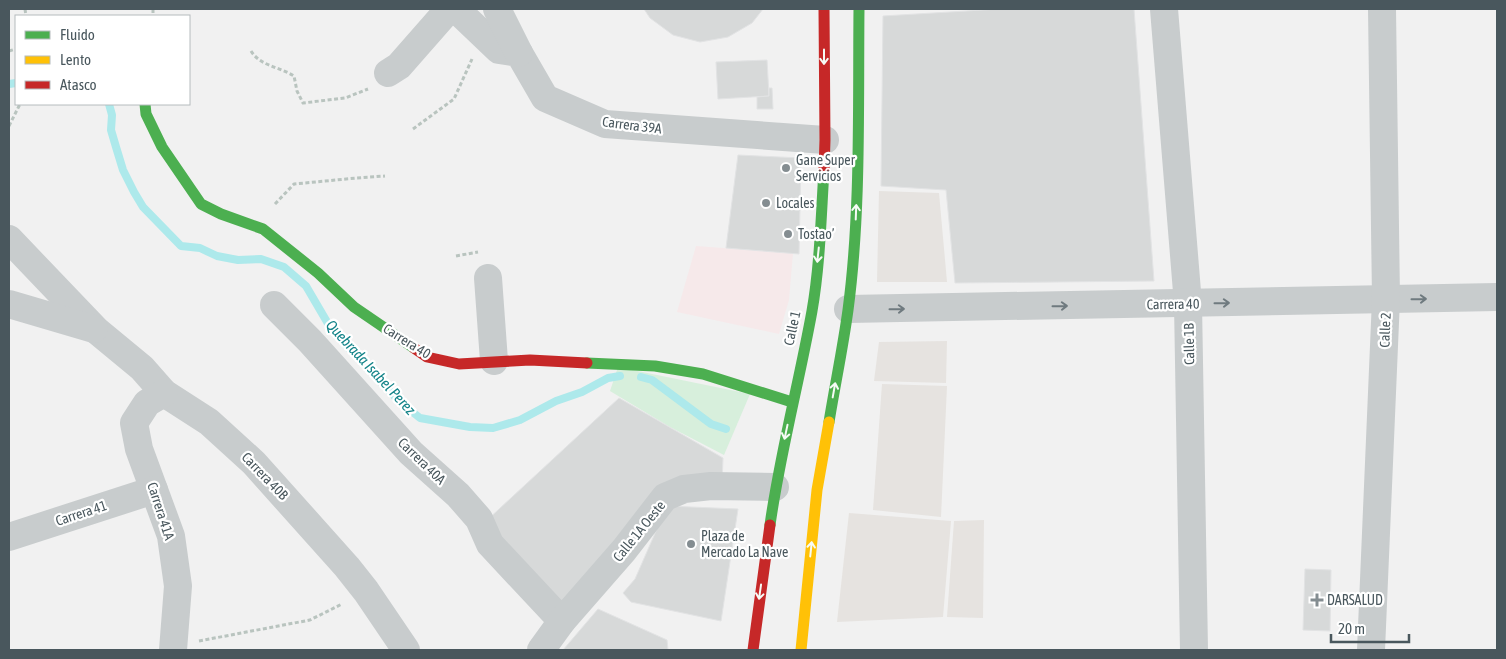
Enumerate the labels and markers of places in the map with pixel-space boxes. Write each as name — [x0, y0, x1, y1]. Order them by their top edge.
place label: Gane Super Servicios — [796, 152, 856, 184]
marker: Gane Super Servicios — [780, 162, 792, 174]
place label: Locales — [776, 195, 815, 211]
marker: Locales — [760, 197, 772, 209]
place label: Tostao’ — [798, 226, 834, 242]
marker: Tostao’ — [782, 228, 794, 240]
place label: Plaza de Mercado La Nave — [701, 528, 788, 560]
marker: Plaza de Mercado La Nave — [685, 538, 697, 550]
place label: DARSALUD — [1327, 592, 1383, 608]
marker: DARSALUD — [1311, 594, 1323, 606]

